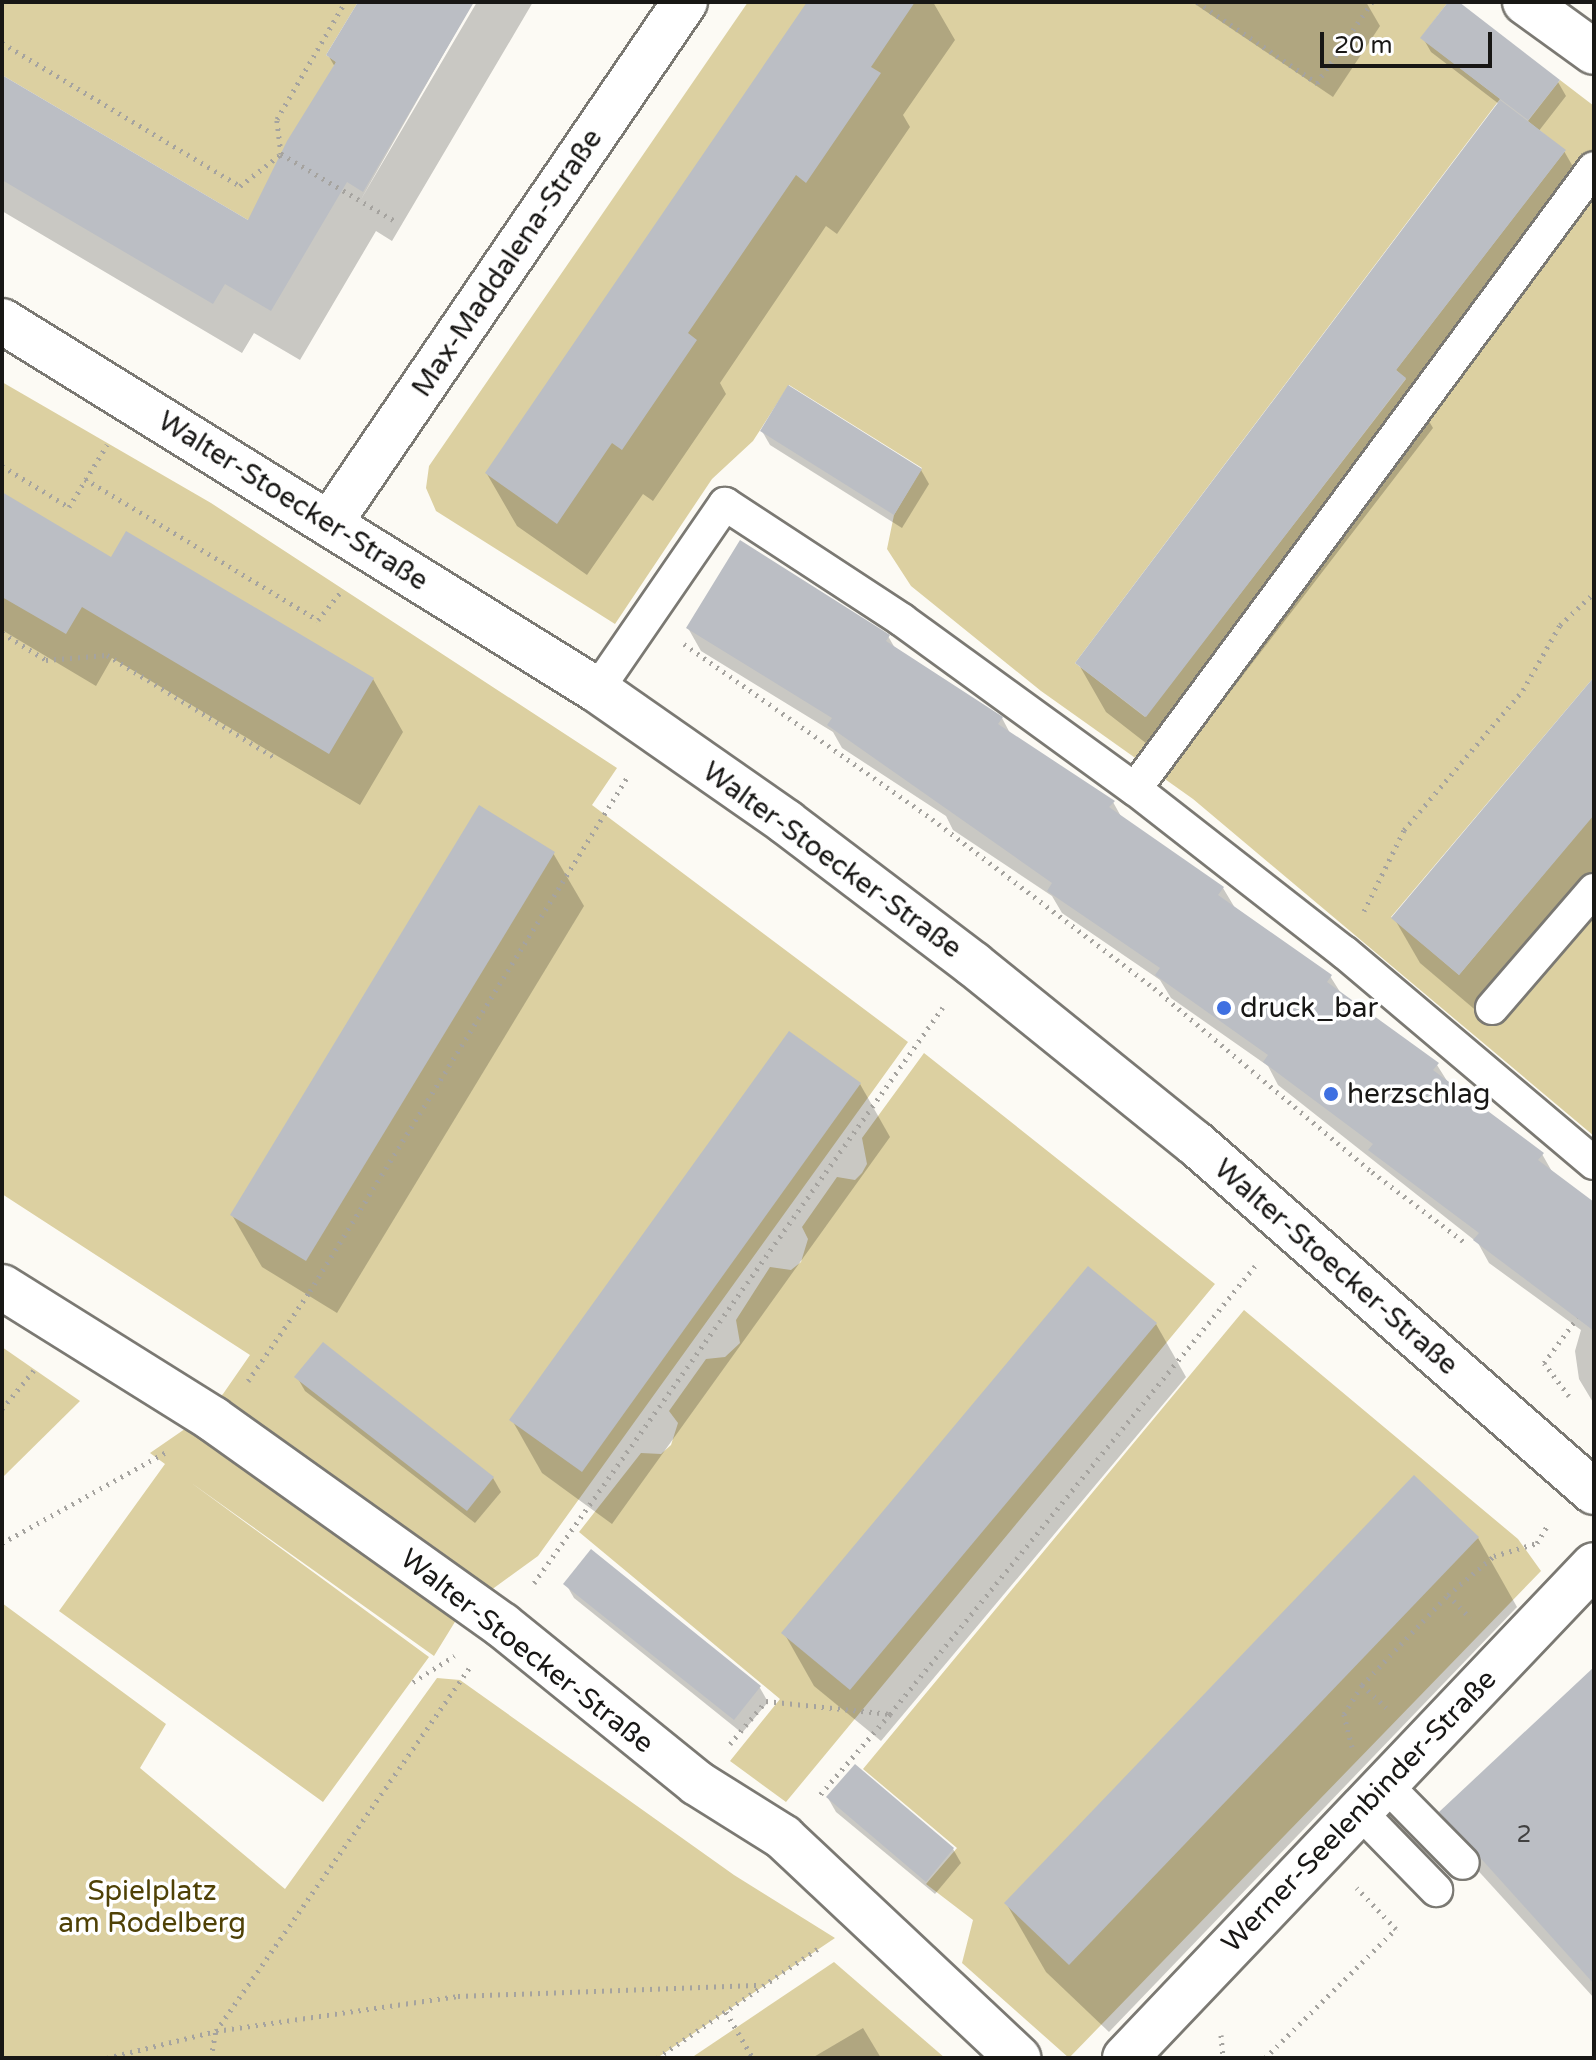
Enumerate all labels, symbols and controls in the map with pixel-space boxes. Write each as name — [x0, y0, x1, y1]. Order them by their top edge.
scale bar — [1324, 16, 1496, 66]
text: 20 m — [1334, 31, 1392, 60]
street label: Max-Maddalena-Straße — [405, 123, 609, 403]
street label: Walter-Stoecker-Straße — [152, 404, 434, 598]
street label: Walter-Stoecker-Straße — [696, 755, 968, 965]
place label: druck_bar — [1240, 991, 1378, 1025]
marker: druck_bar — [1215, 999, 1233, 1017]
place label: herzschlag — [1347, 1077, 1490, 1111]
marker: herzschlag — [1322, 1085, 1340, 1103]
street label: Walter-Stoecker-Straße — [1207, 1152, 1465, 1382]
street label: Walter-Stoecker-Straße — [394, 1542, 660, 1760]
street label: Werner-Seelenbinder-Straße — [1215, 1662, 1503, 1960]
house number: 2 — [1516, 1821, 1532, 1849]
park label: Spielplatz am Rodelberg — [58, 1874, 246, 1940]

